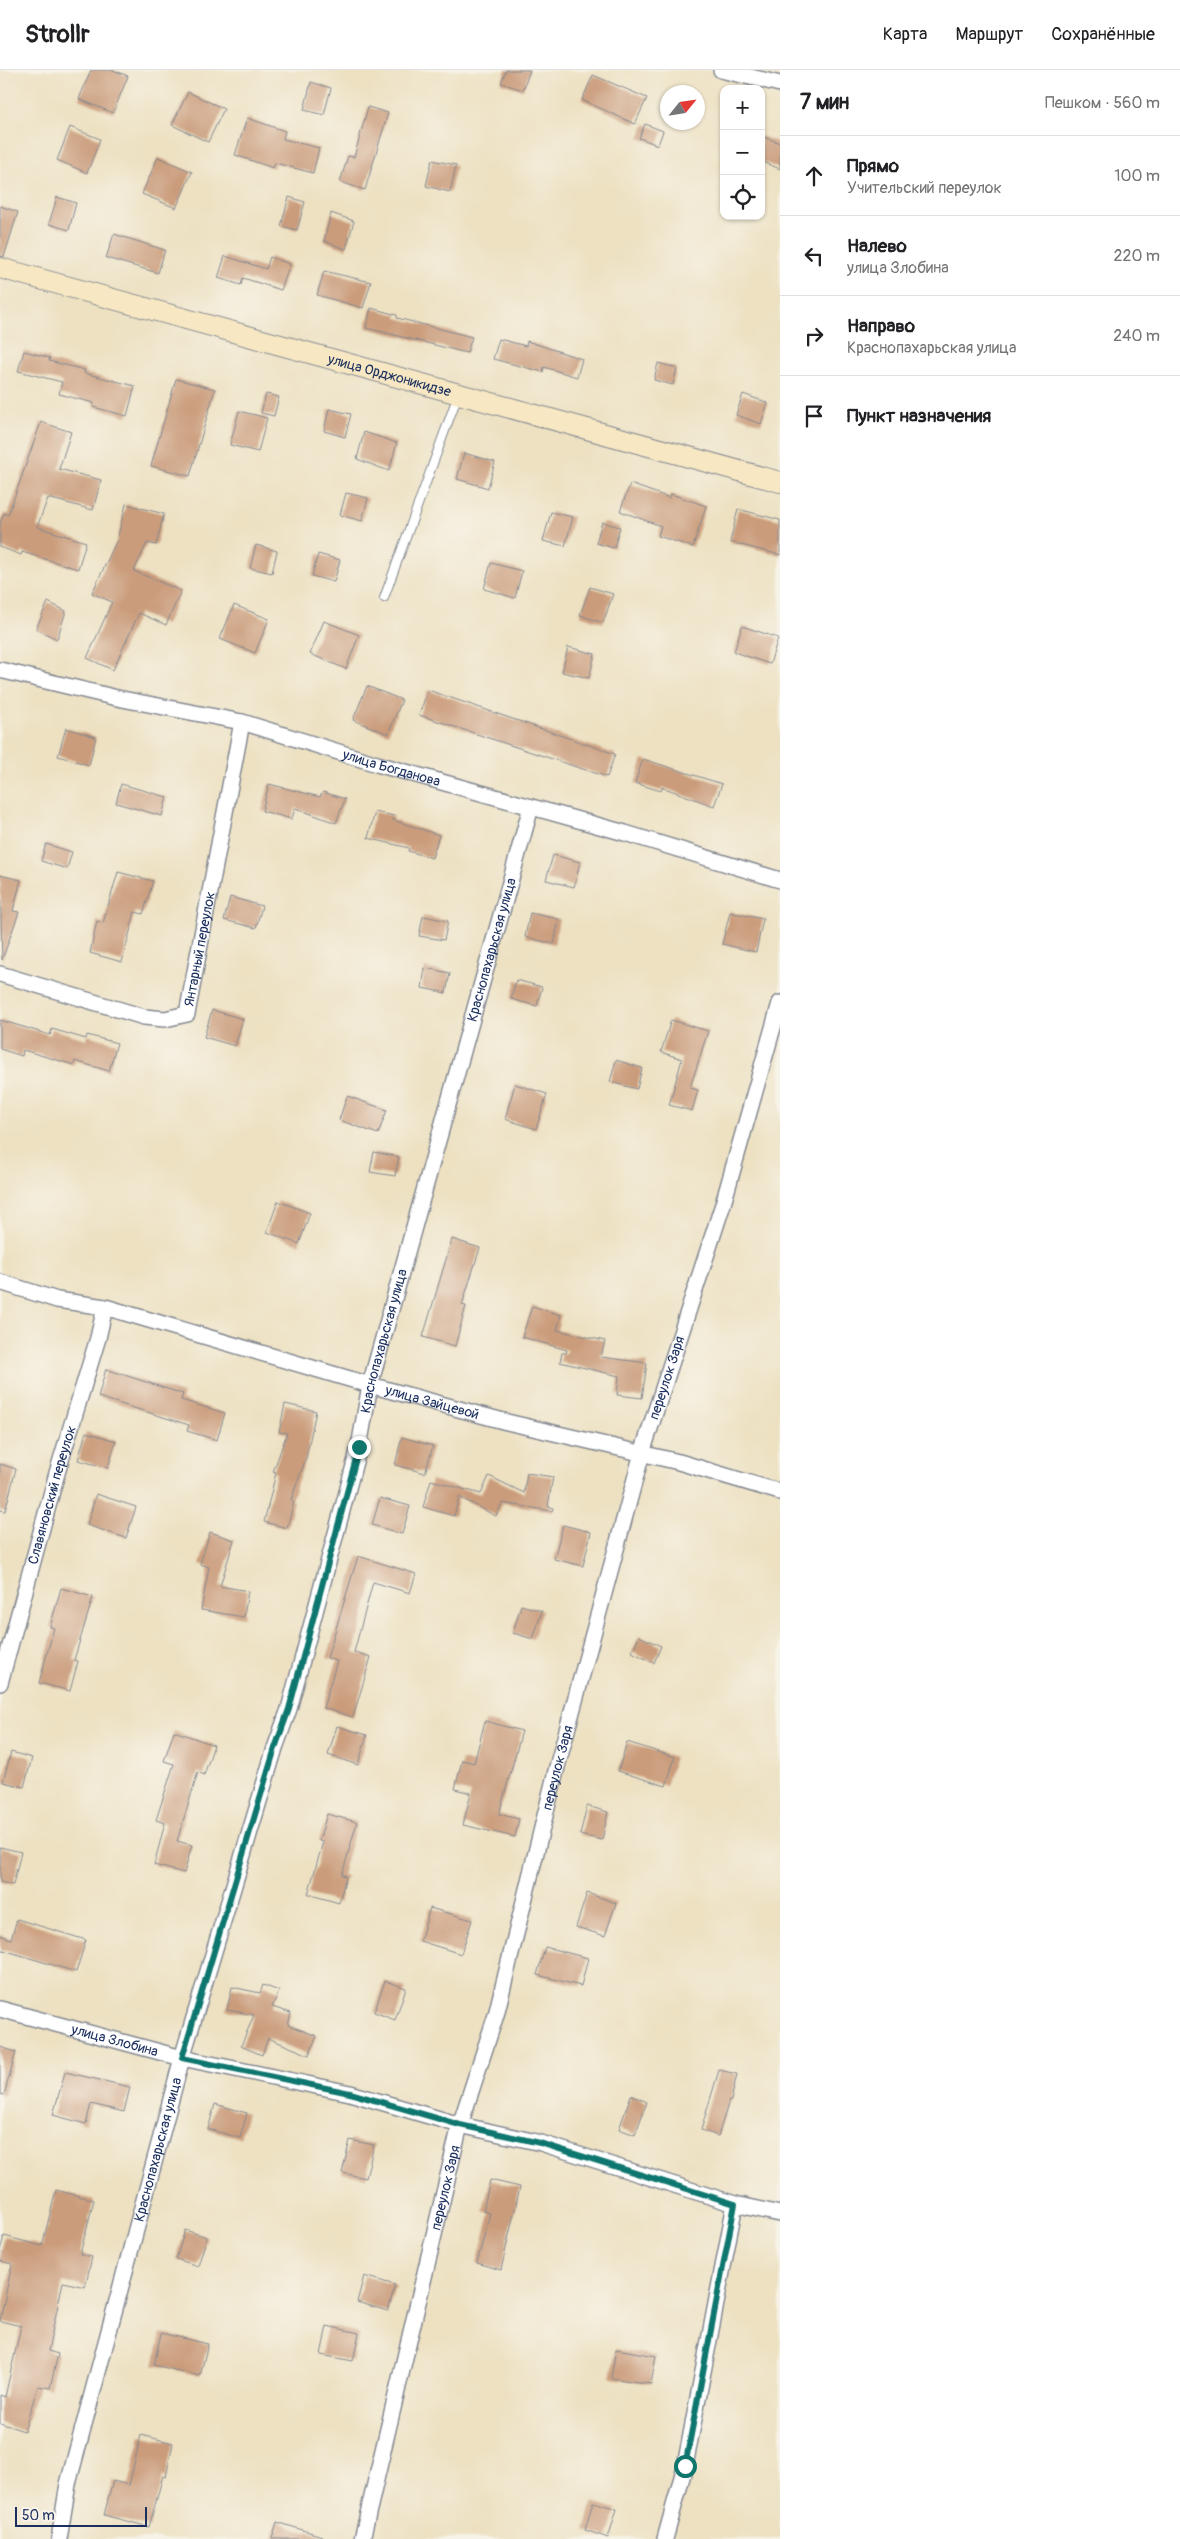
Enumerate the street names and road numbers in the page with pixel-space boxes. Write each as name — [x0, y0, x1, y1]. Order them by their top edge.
street label: улица Орджоникидзе — [325, 350, 453, 400]
street label: улица Богданова — [340, 746, 442, 790]
street label: Краснопахарьская улица — [464, 876, 520, 1023]
street label: Янтарный переулок — [181, 890, 219, 1008]
street label: Краснопахарьская улица — [357, 1267, 411, 1414]
street label: переулок Заря — [645, 1334, 688, 1422]
street label: улица Зайцевой — [382, 1381, 481, 1423]
street label: Славяновский переулок — [25, 1424, 80, 1566]
street label: переулок Заря — [539, 1724, 577, 1812]
street label: улица Злобина — [69, 2020, 160, 2060]
street label: Краснопахарьская улица — [131, 2076, 185, 2224]
street label: переулок Заря — [427, 2144, 464, 2232]

